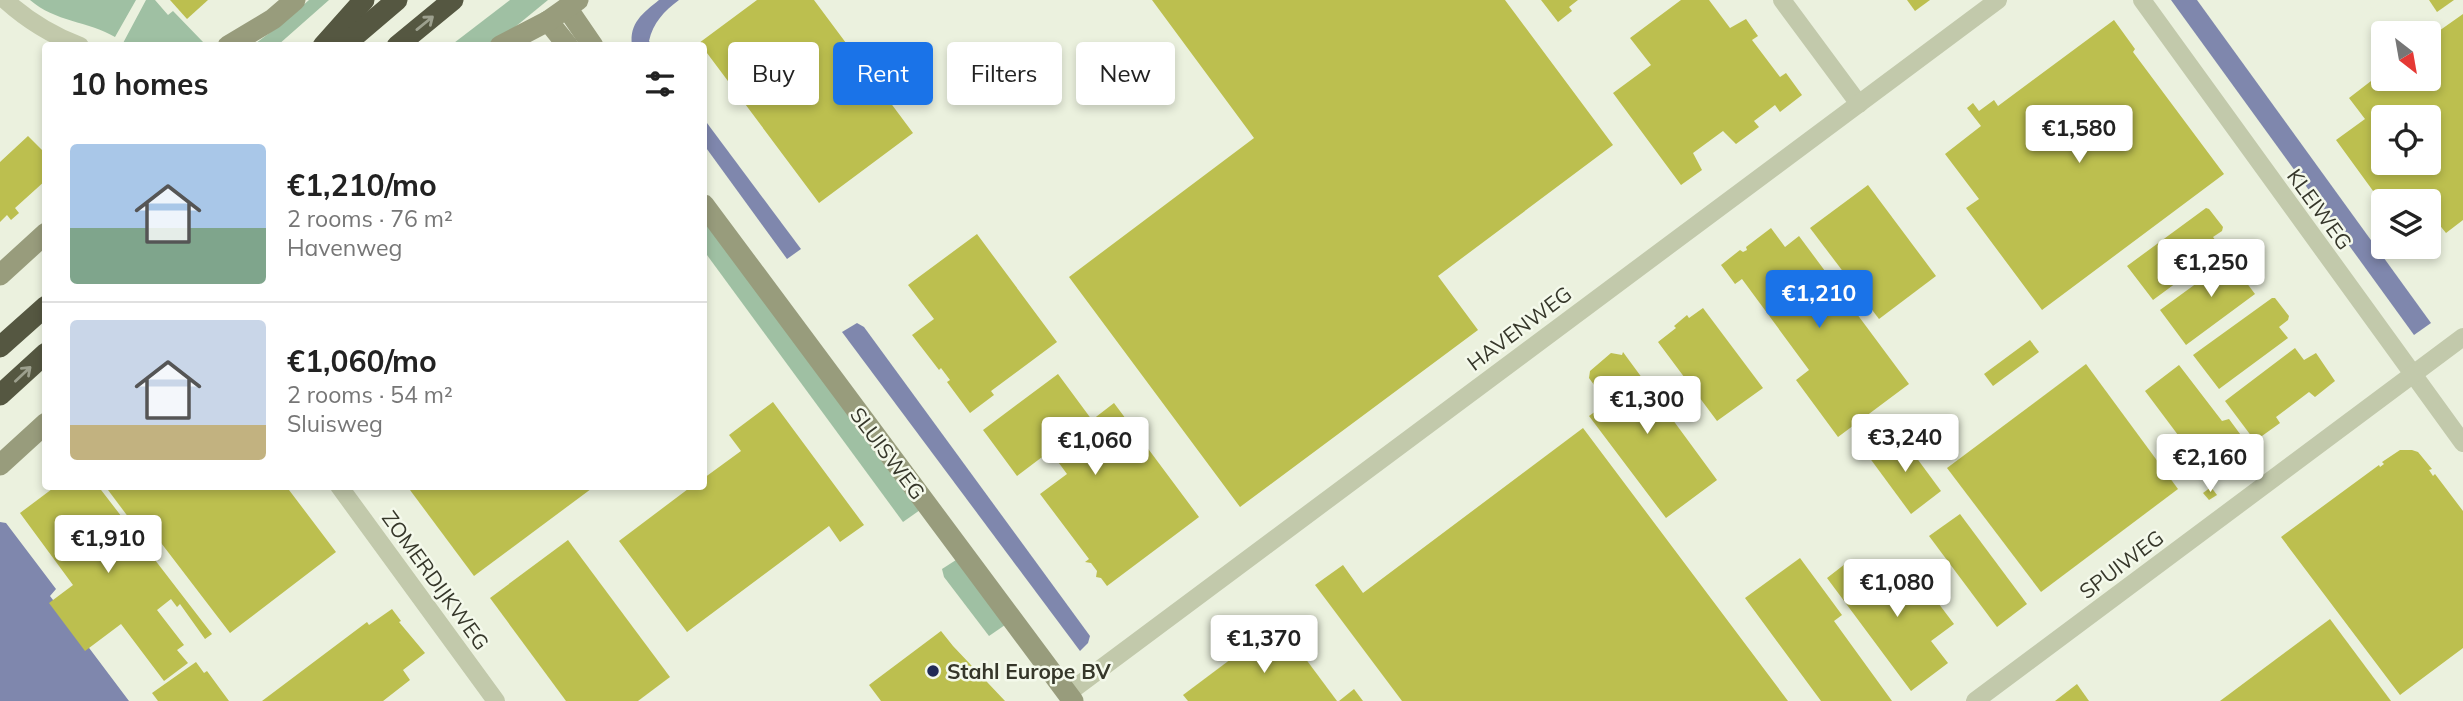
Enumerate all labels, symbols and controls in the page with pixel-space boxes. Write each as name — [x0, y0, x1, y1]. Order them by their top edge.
one-way arrow — [415, 15, 433, 30]
north arrow — [2371, 21, 2441, 91]
map controls — [2371, 21, 2441, 259]
chip: Buy — [728, 42, 819, 105]
chip: Rent — [833, 42, 933, 105]
chip: Filters — [947, 42, 1062, 105]
chip: New — [1076, 42, 1175, 105]
text: 10 homes — [70, 65, 209, 103]
icon: filters — [641, 65, 679, 103]
button: locate — [2371, 105, 2441, 175]
pin: €1,580 — [2022, 106, 2136, 165]
text: €1,580 — [2042, 113, 2116, 142]
street label: KLEIWEG — [2282, 164, 2358, 254]
text: €1,210/mo — [287, 166, 437, 204]
icon: home — [126, 172, 210, 256]
button: layers — [2371, 189, 2441, 259]
text: 2 rooms · 76 m² — [287, 204, 453, 233]
text: Havenweg — [287, 233, 402, 262]
pin: €1,250 — [2154, 240, 2268, 299]
text: €1,250 — [2174, 247, 2248, 276]
pin: €1,210 — [1762, 270, 1876, 330]
text: €1,210 — [1782, 278, 1856, 307]
street label: HAVENWEG — [1462, 280, 1576, 376]
text: €1,060/mo — [287, 342, 437, 380]
icon: home — [126, 348, 210, 432]
one-way arrow — [14, 366, 32, 382]
pin: €1,300 — [1590, 376, 1704, 436]
text: 2 rooms · 54 m² — [287, 380, 453, 409]
text: €1,300 — [1610, 384, 1684, 413]
street label: SLUISWEG — [845, 402, 931, 504]
text: Sluisweg — [287, 409, 383, 438]
pin: €3,240 — [1848, 414, 1962, 474]
pin: €1,060 — [1038, 418, 1152, 477]
text: €3,240 — [1868, 422, 1942, 451]
text: €1,060 — [1058, 425, 1132, 454]
pin: €2,160 — [2153, 434, 2267, 494]
text: €2,160 — [2173, 442, 2247, 471]
street label: ZOMERDIJKWEG — [377, 505, 495, 655]
pin: €1,910 — [51, 516, 165, 575]
text: €1,910 — [71, 523, 145, 552]
street label: SPUIWEG — [2074, 524, 2168, 604]
pin: €1,080 — [1840, 560, 1954, 619]
text: €1,080 — [1860, 567, 1934, 596]
pin: €1,370 — [1207, 616, 1321, 675]
text: €1,370 — [1227, 623, 1301, 652]
place label: Stahl Europe BV — [947, 658, 1111, 684]
marker: Stahl Europe BV — [925, 663, 941, 679]

